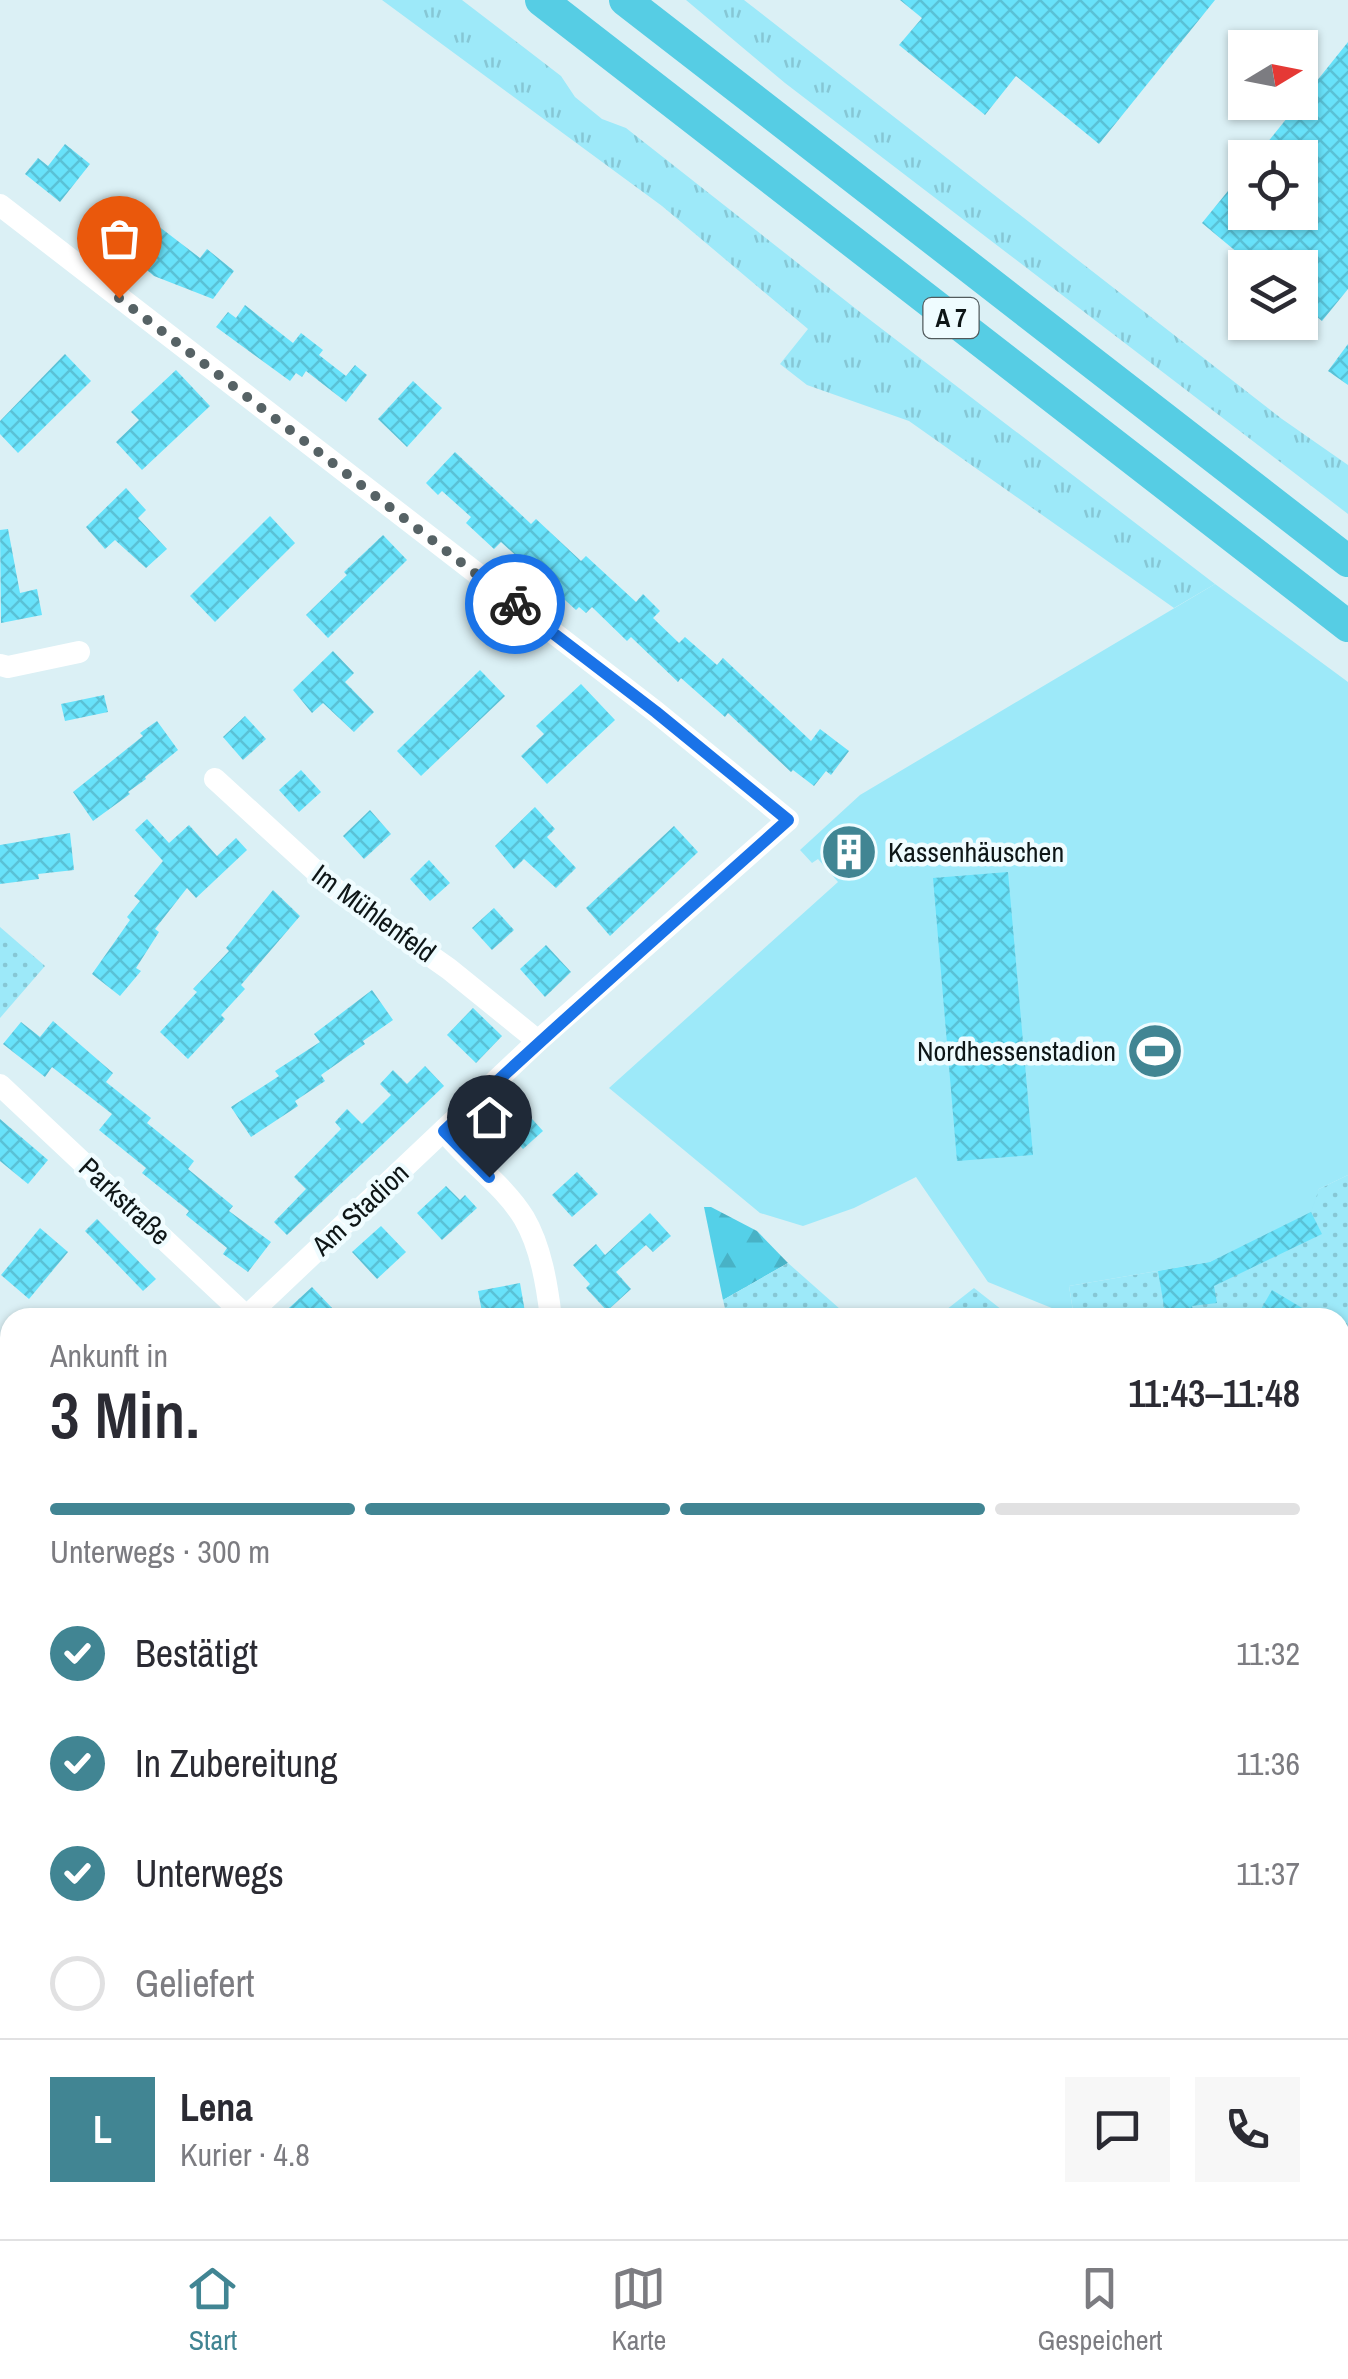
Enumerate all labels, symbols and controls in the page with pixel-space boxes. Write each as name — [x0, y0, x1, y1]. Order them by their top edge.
north arrow — [1228, 30, 1318, 120]
map controls — [1228, 30, 1318, 340]
button: locate — [1228, 140, 1318, 230]
pin — [77, 196, 162, 299]
icon: bag — [92, 211, 147, 266]
button: layers — [1228, 250, 1318, 340]
road number: A 7 — [924, 298, 978, 338]
courier — [465, 554, 565, 654]
icon: bike — [488, 577, 543, 632]
building icon: Kassenhäuschen — [819, 822, 879, 882]
place label: Kassenhäuschen — [888, 833, 1064, 871]
street label: Im Mühlenfeld — [305, 855, 443, 971]
sports icon: Nordhessenstadion — [1125, 1021, 1185, 1081]
place label: Nordhessenstadion — [917, 1032, 1116, 1070]
pin — [447, 1075, 532, 1178]
icon: home — [462, 1090, 517, 1145]
street label: Parkstraße — [71, 1149, 179, 1253]
street label: Am Stadion — [302, 1154, 417, 1264]
text: Ankunft in — [50, 1334, 168, 1377]
text: 11:43–11:48 — [1128, 1368, 1300, 1419]
text: 3 Min. — [50, 1371, 200, 1458]
text: Unterwegs · 300 m — [50, 1530, 270, 1573]
icon: check — [50, 1626, 105, 1681]
text: Bestätigt — [135, 1628, 258, 1679]
text: 11:32 — [1236, 1632, 1300, 1675]
icon: check — [50, 1736, 105, 1791]
text: In Zubereitung — [135, 1738, 338, 1789]
text: 11:36 — [1236, 1742, 1300, 1785]
icon: check — [50, 1846, 105, 1901]
text: Unterwegs — [135, 1848, 284, 1899]
text: 11:37 — [1236, 1852, 1300, 1895]
text: Geliefert — [135, 1958, 255, 2009]
button: chat — [1065, 2077, 1170, 2182]
button: phone — [1195, 2077, 1300, 2182]
text: Lena — [180, 2082, 253, 2133]
text: L — [93, 2104, 112, 2155]
text: Kurier · 4.8 — [180, 2133, 310, 2176]
tab: Start — [185, 2261, 240, 2359]
tab: Karte — [611, 2261, 666, 2359]
tab: Gespeichert — [1037, 2261, 1163, 2359]

